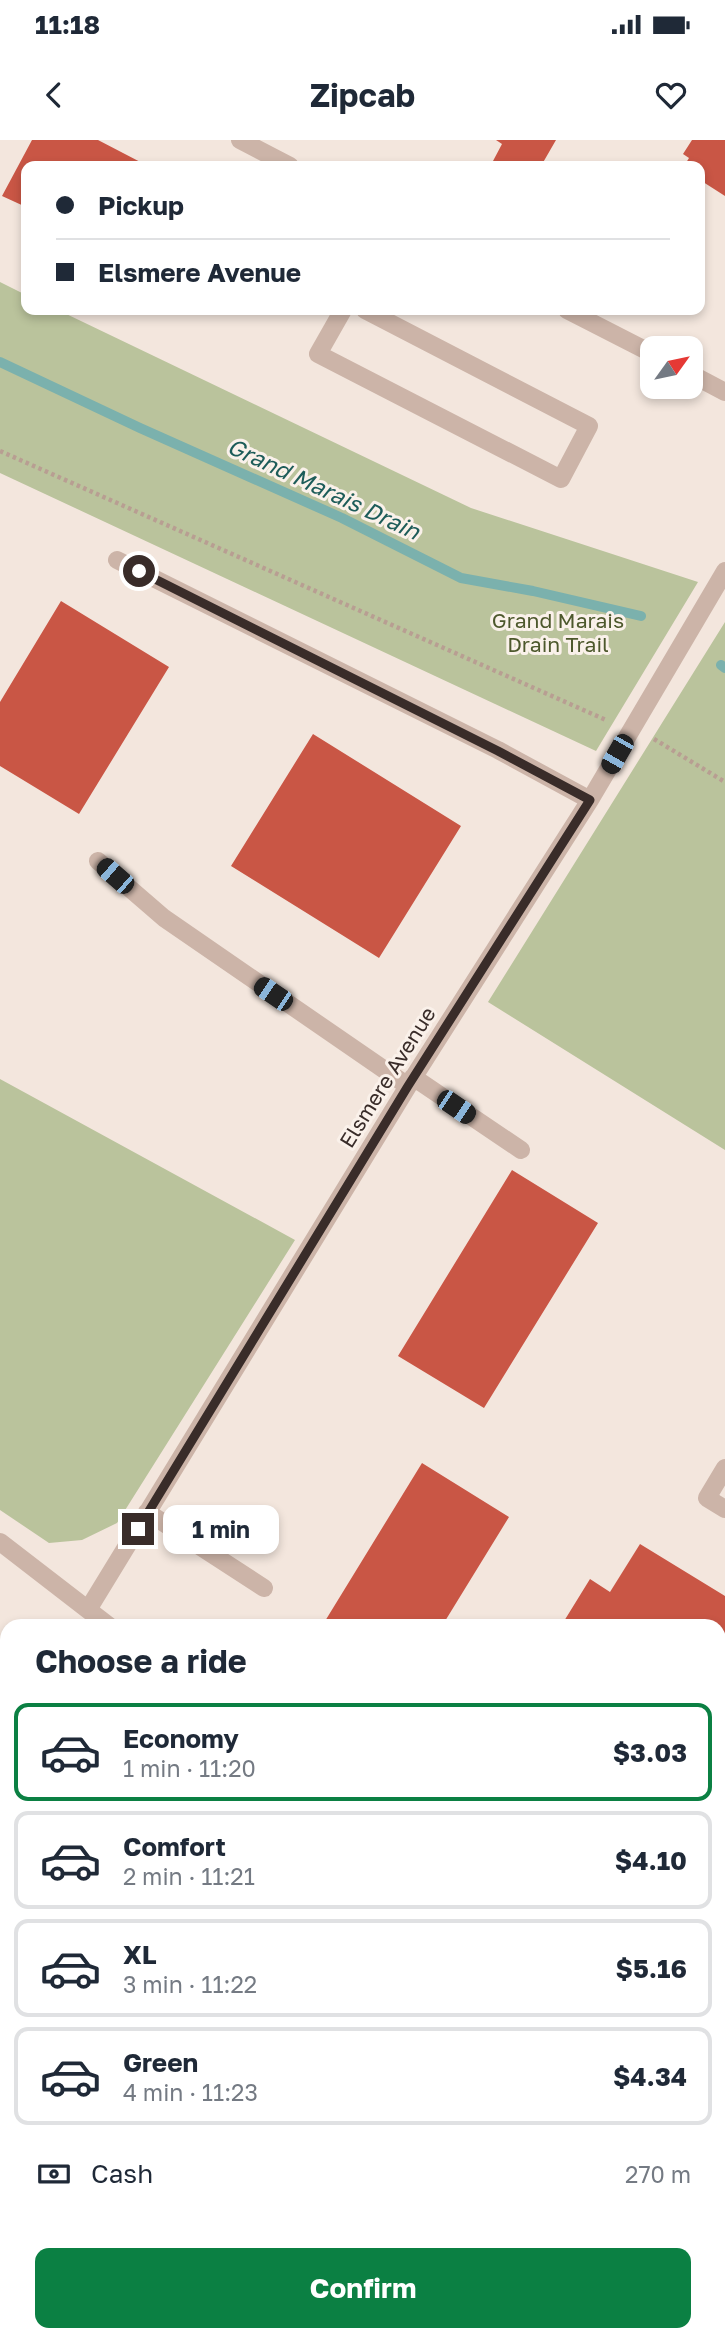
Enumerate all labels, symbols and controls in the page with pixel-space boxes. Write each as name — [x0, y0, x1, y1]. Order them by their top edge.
text: 11:18 — [35, 9, 100, 40]
icon: back — [35, 76, 73, 114]
text: Zipcab — [310, 76, 415, 114]
icon: heart — [652, 76, 690, 114]
text: Pickup — [98, 190, 184, 221]
text: Elsmere Avenue — [98, 257, 301, 288]
north arrow — [640, 336, 704, 399]
map controls — [640, 336, 703, 399]
water label: Grand Marais Drain — [223, 431, 425, 545]
route start — [123, 555, 155, 587]
park label: Grand Marais Drain Trail — [492, 607, 624, 657]
car — [598, 731, 637, 777]
car — [93, 854, 138, 898]
car — [250, 974, 297, 1014]
street label: Elsmere Avenue — [333, 1002, 441, 1152]
car — [433, 1087, 480, 1127]
callout: 1 min — [162, 1504, 278, 1554]
route end — [122, 1513, 154, 1545]
text: 1 min — [192, 1515, 250, 1543]
text: Choose a ride — [35, 1642, 247, 1680]
icon: car — [39, 1721, 102, 1784]
text: Economy — [123, 1723, 239, 1754]
text: $3.03 — [613, 1737, 687, 1768]
text: 1 min · 11:20 — [123, 1754, 256, 1782]
icon: car — [39, 1829, 102, 1892]
text: Comfort — [123, 1831, 226, 1862]
text: $4.10 — [615, 1845, 687, 1876]
text: 2 min · 11:21 — [123, 1862, 255, 1890]
icon: car — [39, 1937, 102, 2000]
text: XL — [123, 1939, 157, 1970]
text: $5.16 — [615, 1953, 687, 1984]
text: 3 min · 11:22 — [123, 1970, 257, 1998]
icon: car — [39, 2045, 102, 2108]
text: Green — [123, 2047, 198, 2078]
text: $4.34 — [613, 2061, 687, 2092]
text: 4 min · 11:23 — [123, 2078, 258, 2106]
icon: cash — [35, 2155, 73, 2193]
text: Cash — [91, 2158, 153, 2189]
text: 270 m — [625, 2160, 691, 2188]
button: Confirm — [35, 2248, 691, 2328]

